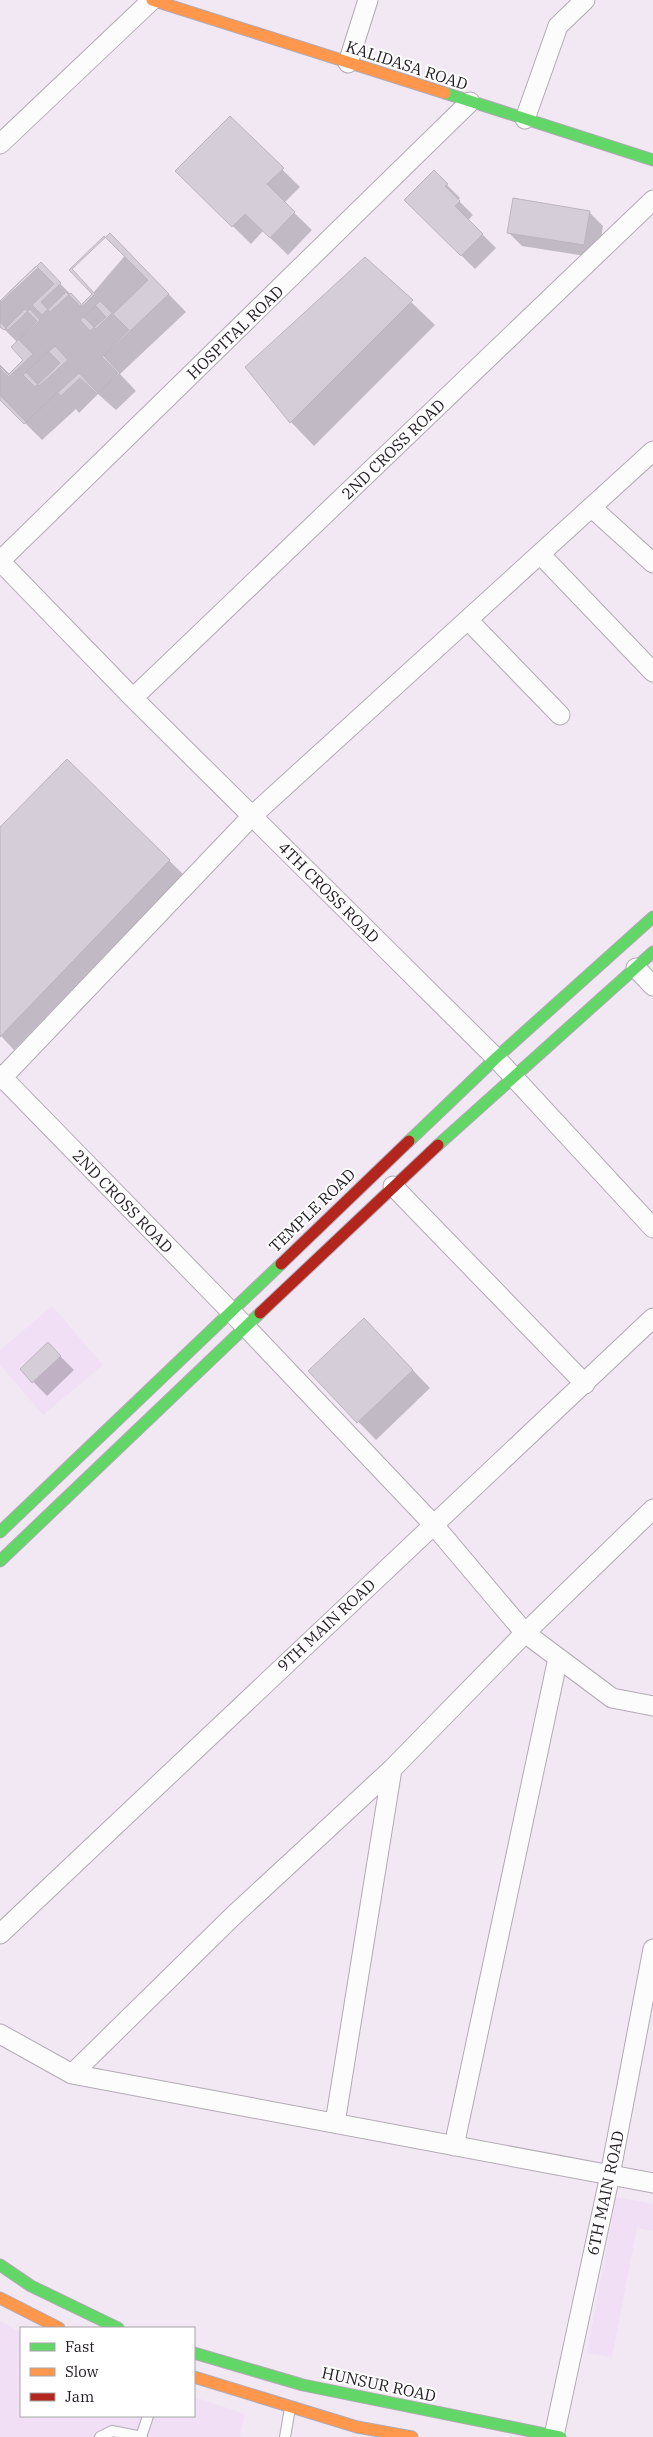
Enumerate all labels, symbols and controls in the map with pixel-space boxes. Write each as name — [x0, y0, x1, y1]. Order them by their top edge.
street label: KALIDASA ROAD — [343, 36, 471, 94]
street label: HOSPITAL ROAD — [182, 281, 288, 383]
street label: 2ND CROSS ROAD — [337, 395, 449, 503]
street label: 4TH CROSS ROAD — [274, 837, 384, 947]
street label: 2ND CROSS ROAD — [69, 1145, 177, 1257]
street label: TEMPLE ROAD — [265, 1164, 359, 1256]
street label: 9TH MAIN ROAD — [273, 1574, 379, 1676]
street label: 6TH MAIN ROAD — [582, 2129, 628, 2257]
legend — [20, 2327, 195, 2417]
text: Fast — [65, 2337, 95, 2356]
text: Slow — [65, 2362, 99, 2381]
street label: HUNSUR ROAD — [320, 2362, 438, 2406]
text: Jam — [65, 2387, 94, 2406]

